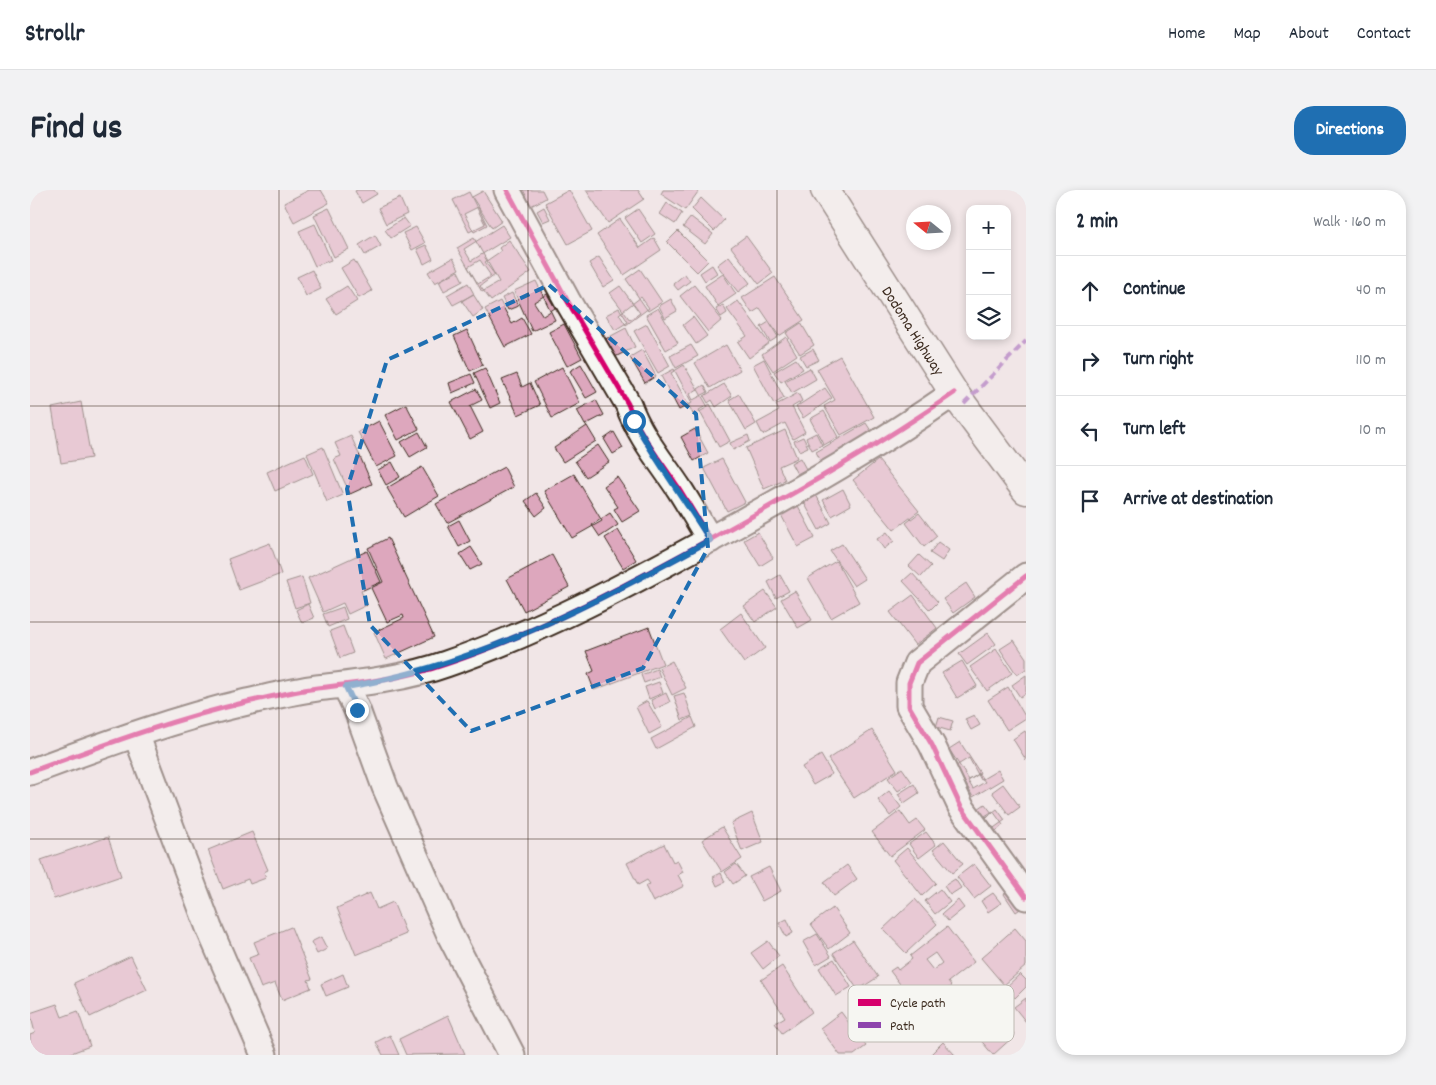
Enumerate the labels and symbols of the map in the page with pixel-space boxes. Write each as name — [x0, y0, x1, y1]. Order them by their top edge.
north arrow — [906, 205, 951, 250]
street label: Dodoma Highway — [875, 282, 949, 381]
route start — [623, 410, 646, 433]
route end — [346, 699, 369, 722]
legend — [848, 985, 1014, 1042]
text: Cycle path — [890, 994, 946, 1014]
text: Path — [890, 1017, 915, 1037]

